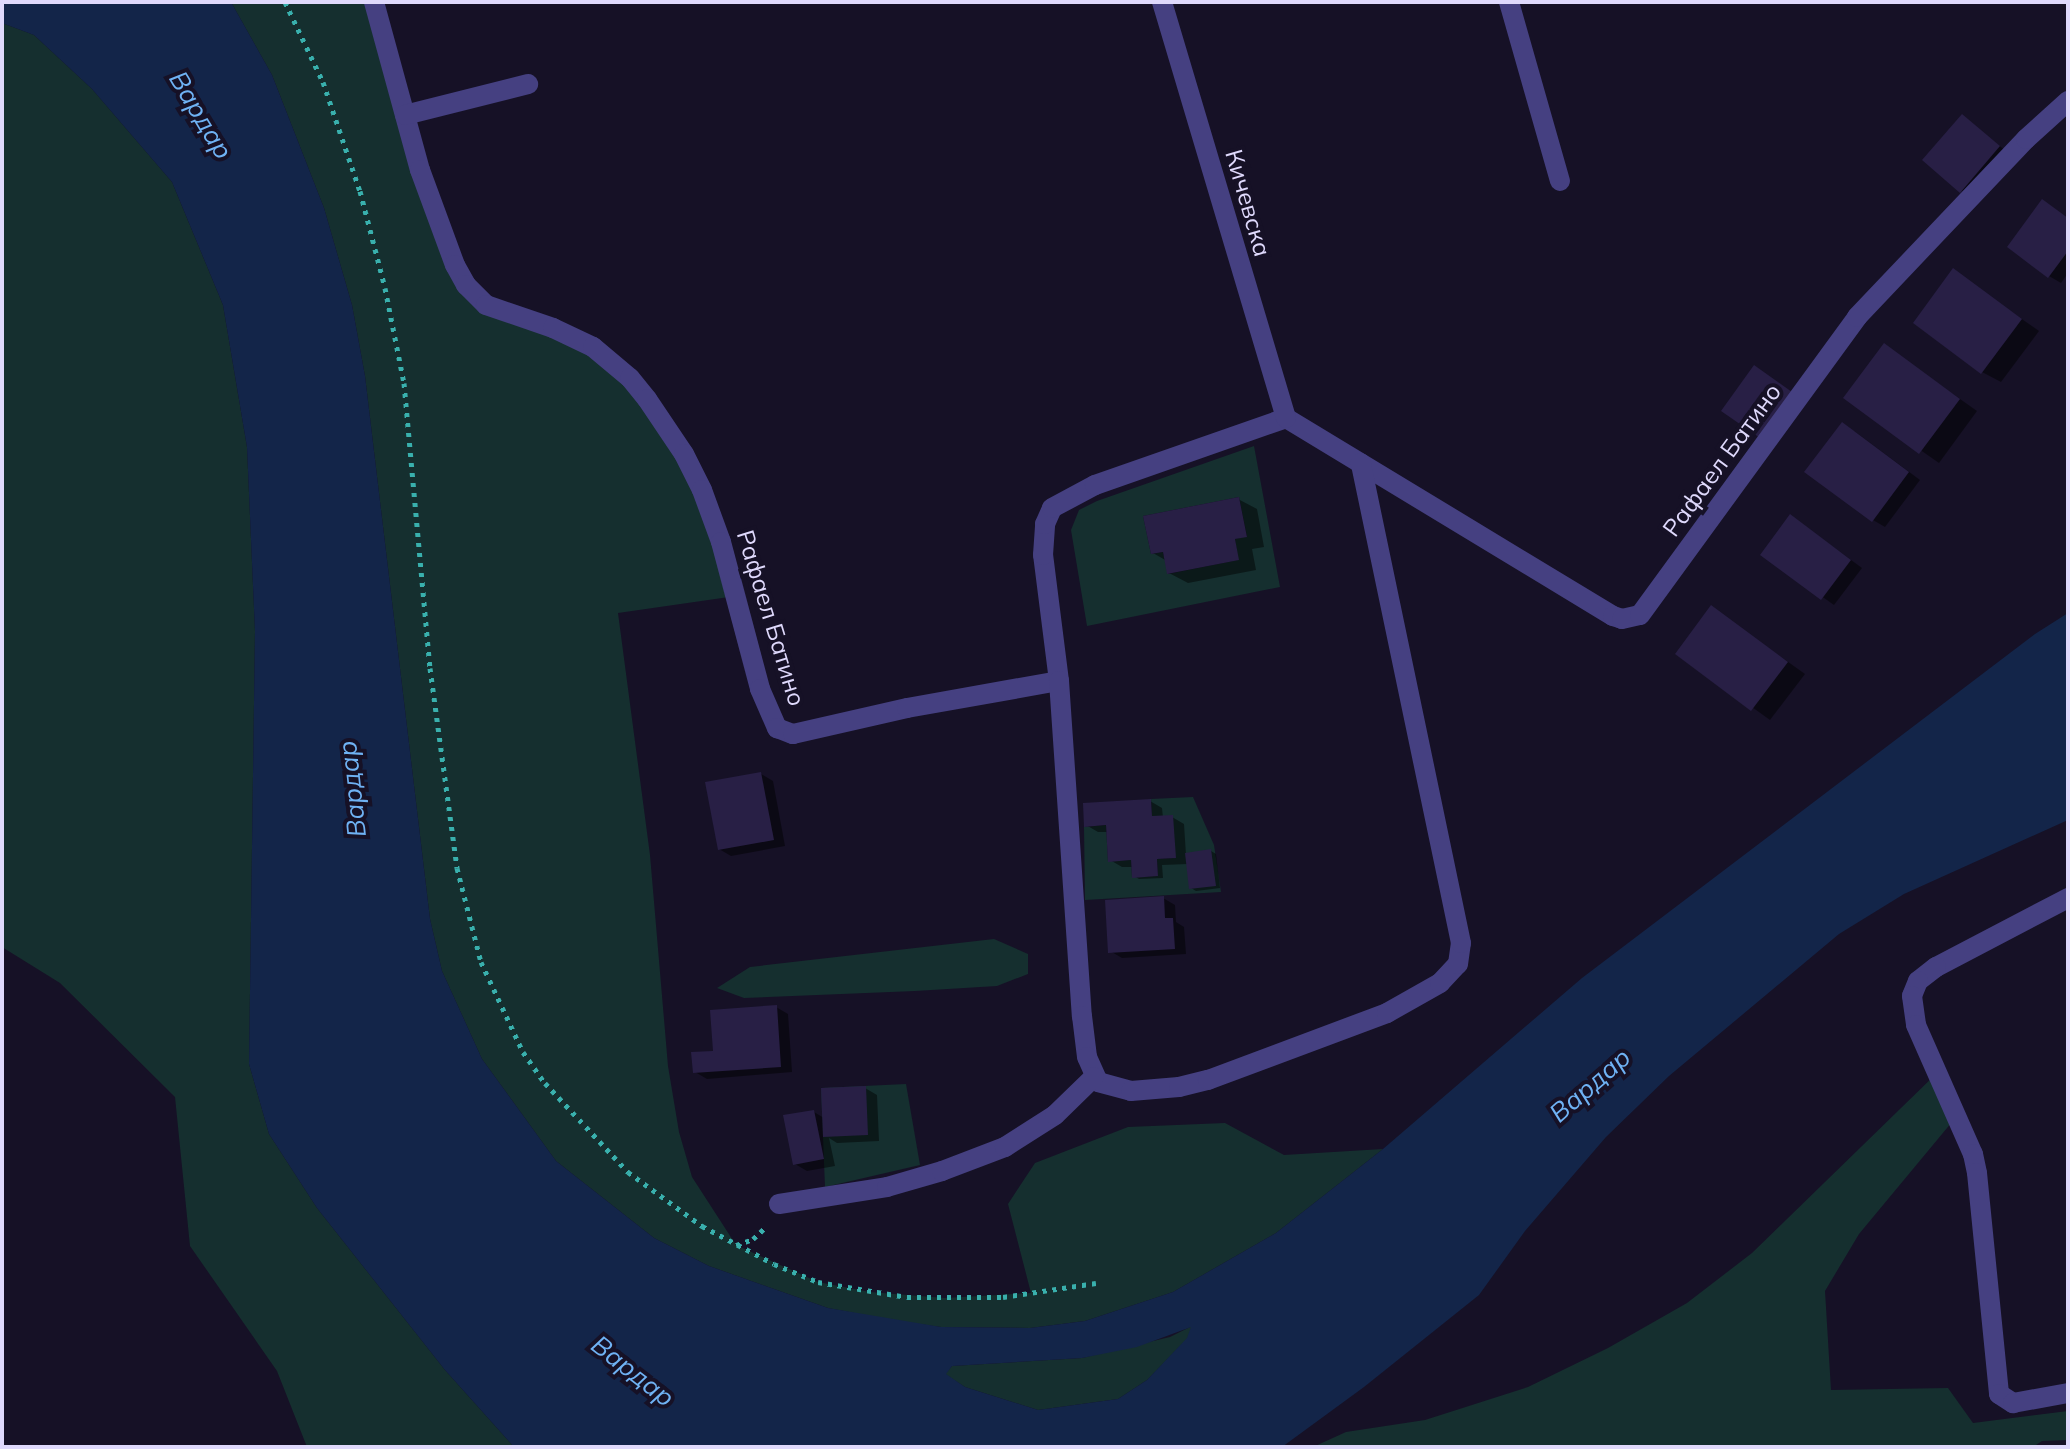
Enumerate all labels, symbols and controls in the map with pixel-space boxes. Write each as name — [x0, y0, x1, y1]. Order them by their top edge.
water label: Вардар — [163, 65, 239, 165]
street label: Кичевска — [1219, 146, 1277, 260]
street label: Рафаел Батино — [1657, 378, 1787, 542]
street label: Рафаел Батино — [731, 527, 811, 709]
water label: Вардар — [331, 739, 373, 839]
water label: Вардар — [1543, 1041, 1637, 1129]
water label: Вардар — [585, 1329, 681, 1413]

